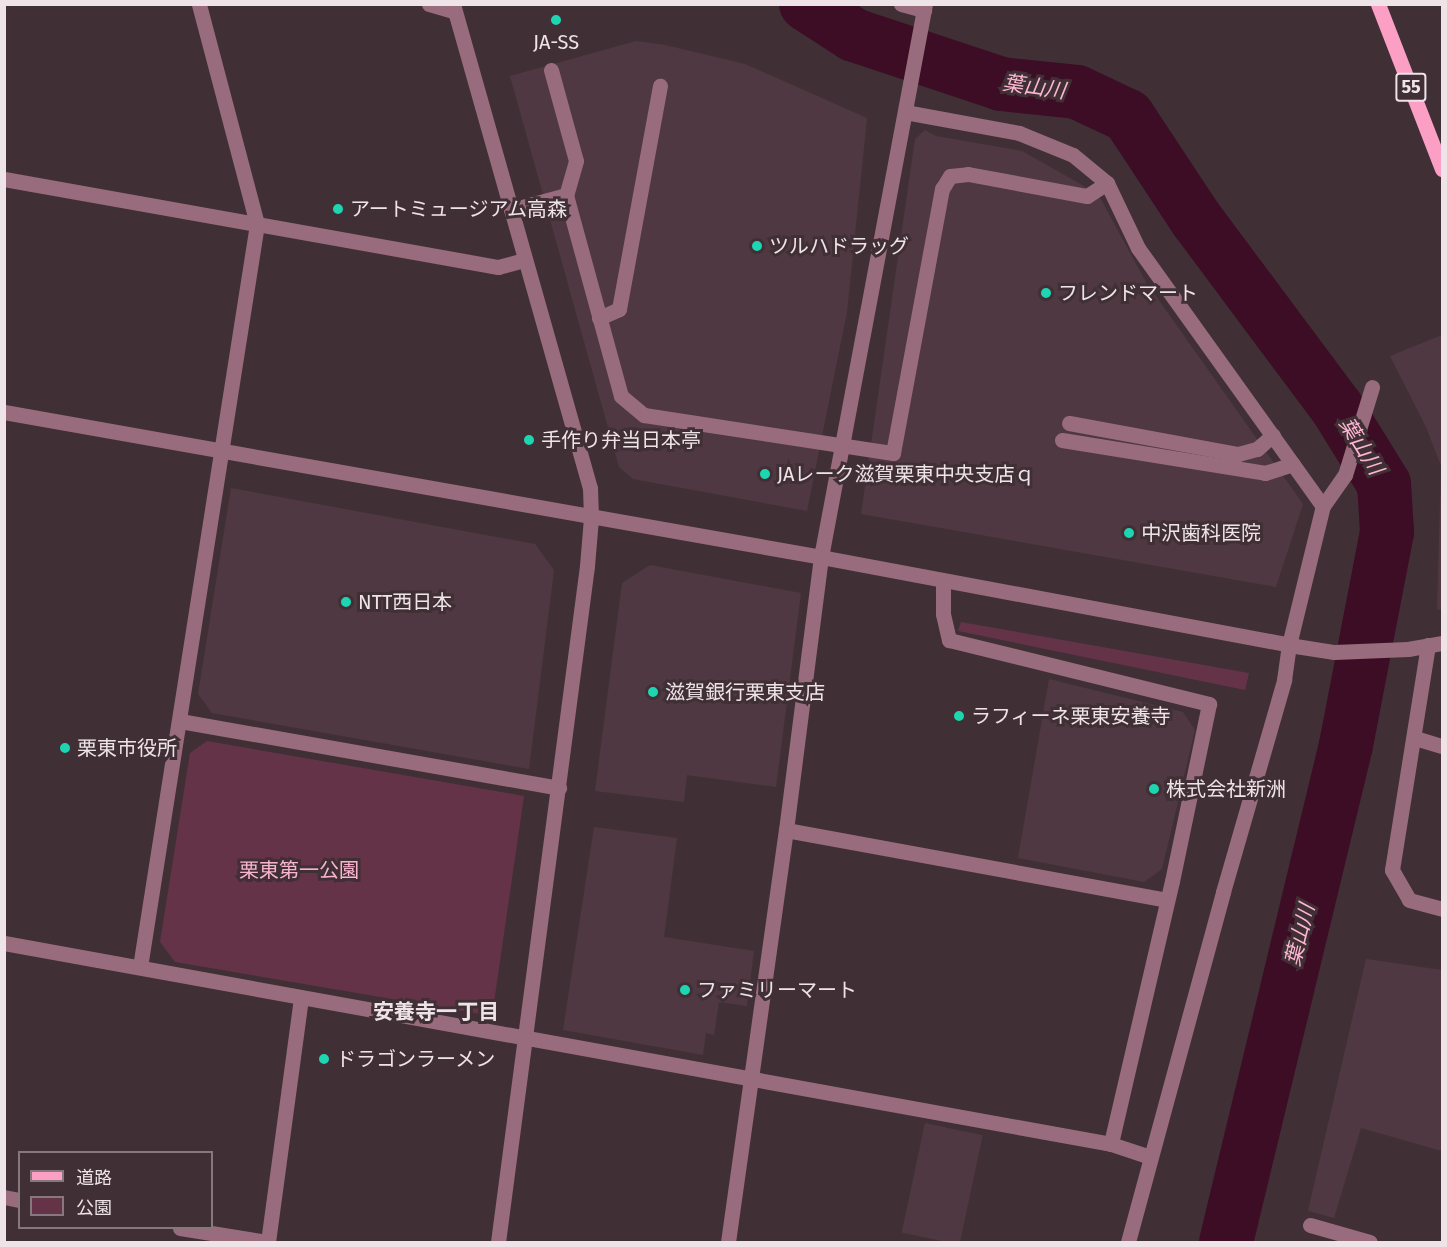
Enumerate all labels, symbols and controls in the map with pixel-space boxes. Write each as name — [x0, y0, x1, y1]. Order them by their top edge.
marker: JA-SS — [549, 13, 563, 27]
place label: JA-SS — [533, 30, 579, 54]
water label: 葉山川 — [1001, 70, 1067, 104]
road number: 55 — [1394, 72, 1428, 102]
place label: アートミュージアム高森 — [350, 197, 569, 221]
marker: アートミュージアム高森 — [331, 202, 345, 216]
place label: ツルハドラッグ — [769, 234, 909, 258]
marker: ツルハドラッグ — [750, 239, 764, 253]
place label: フレンドマート — [1058, 281, 1198, 305]
marker: フレンドマート — [1039, 286, 1053, 300]
water label: 葉山川 — [1334, 413, 1388, 479]
place label: 手作り弁当日本亭 — [541, 428, 701, 452]
marker: 手作り弁当日本亭 — [522, 433, 536, 447]
place label: JAレーク滋賀栗東中央支店ｑ — [777, 462, 1035, 486]
marker: JAレーク滋賀栗東中央支店ｑ — [758, 467, 772, 481]
place label: 中沢歯科医院 — [1141, 521, 1261, 545]
marker: 中沢歯科医院 — [1122, 526, 1136, 540]
place label: NTT西日本 — [358, 590, 452, 614]
marker: NTT西日本 — [339, 595, 353, 609]
place label: 滋賀銀行栗東支店 — [665, 680, 825, 704]
marker: 滋賀銀行栗東支店 — [646, 685, 660, 699]
place label: ラフィーネ栗東安養寺 — [971, 704, 1171, 728]
marker: ラフィーネ栗東安養寺 — [952, 709, 966, 723]
place label: 栗東市役所 — [77, 736, 177, 760]
marker: 栗東市役所 — [58, 741, 72, 755]
place label: 株式会社新洲 — [1166, 777, 1286, 801]
marker: 株式会社新洲 — [1147, 782, 1161, 796]
park label: 栗東第一公園 — [239, 858, 359, 882]
water label: 葉山川 — [1280, 901, 1320, 969]
place label: ファミリーマート — [697, 978, 857, 1002]
marker: ファミリーマート — [678, 983, 692, 997]
district label: 安養寺一丁目 — [373, 999, 499, 1025]
place label: ドラゴンラーメン — [336, 1047, 496, 1071]
marker: ドラゴンラーメン — [317, 1052, 331, 1066]
legend — [18, 1151, 213, 1229]
text: 道路 — [76, 1167, 112, 1189]
text: 公園 — [76, 1197, 112, 1219]

